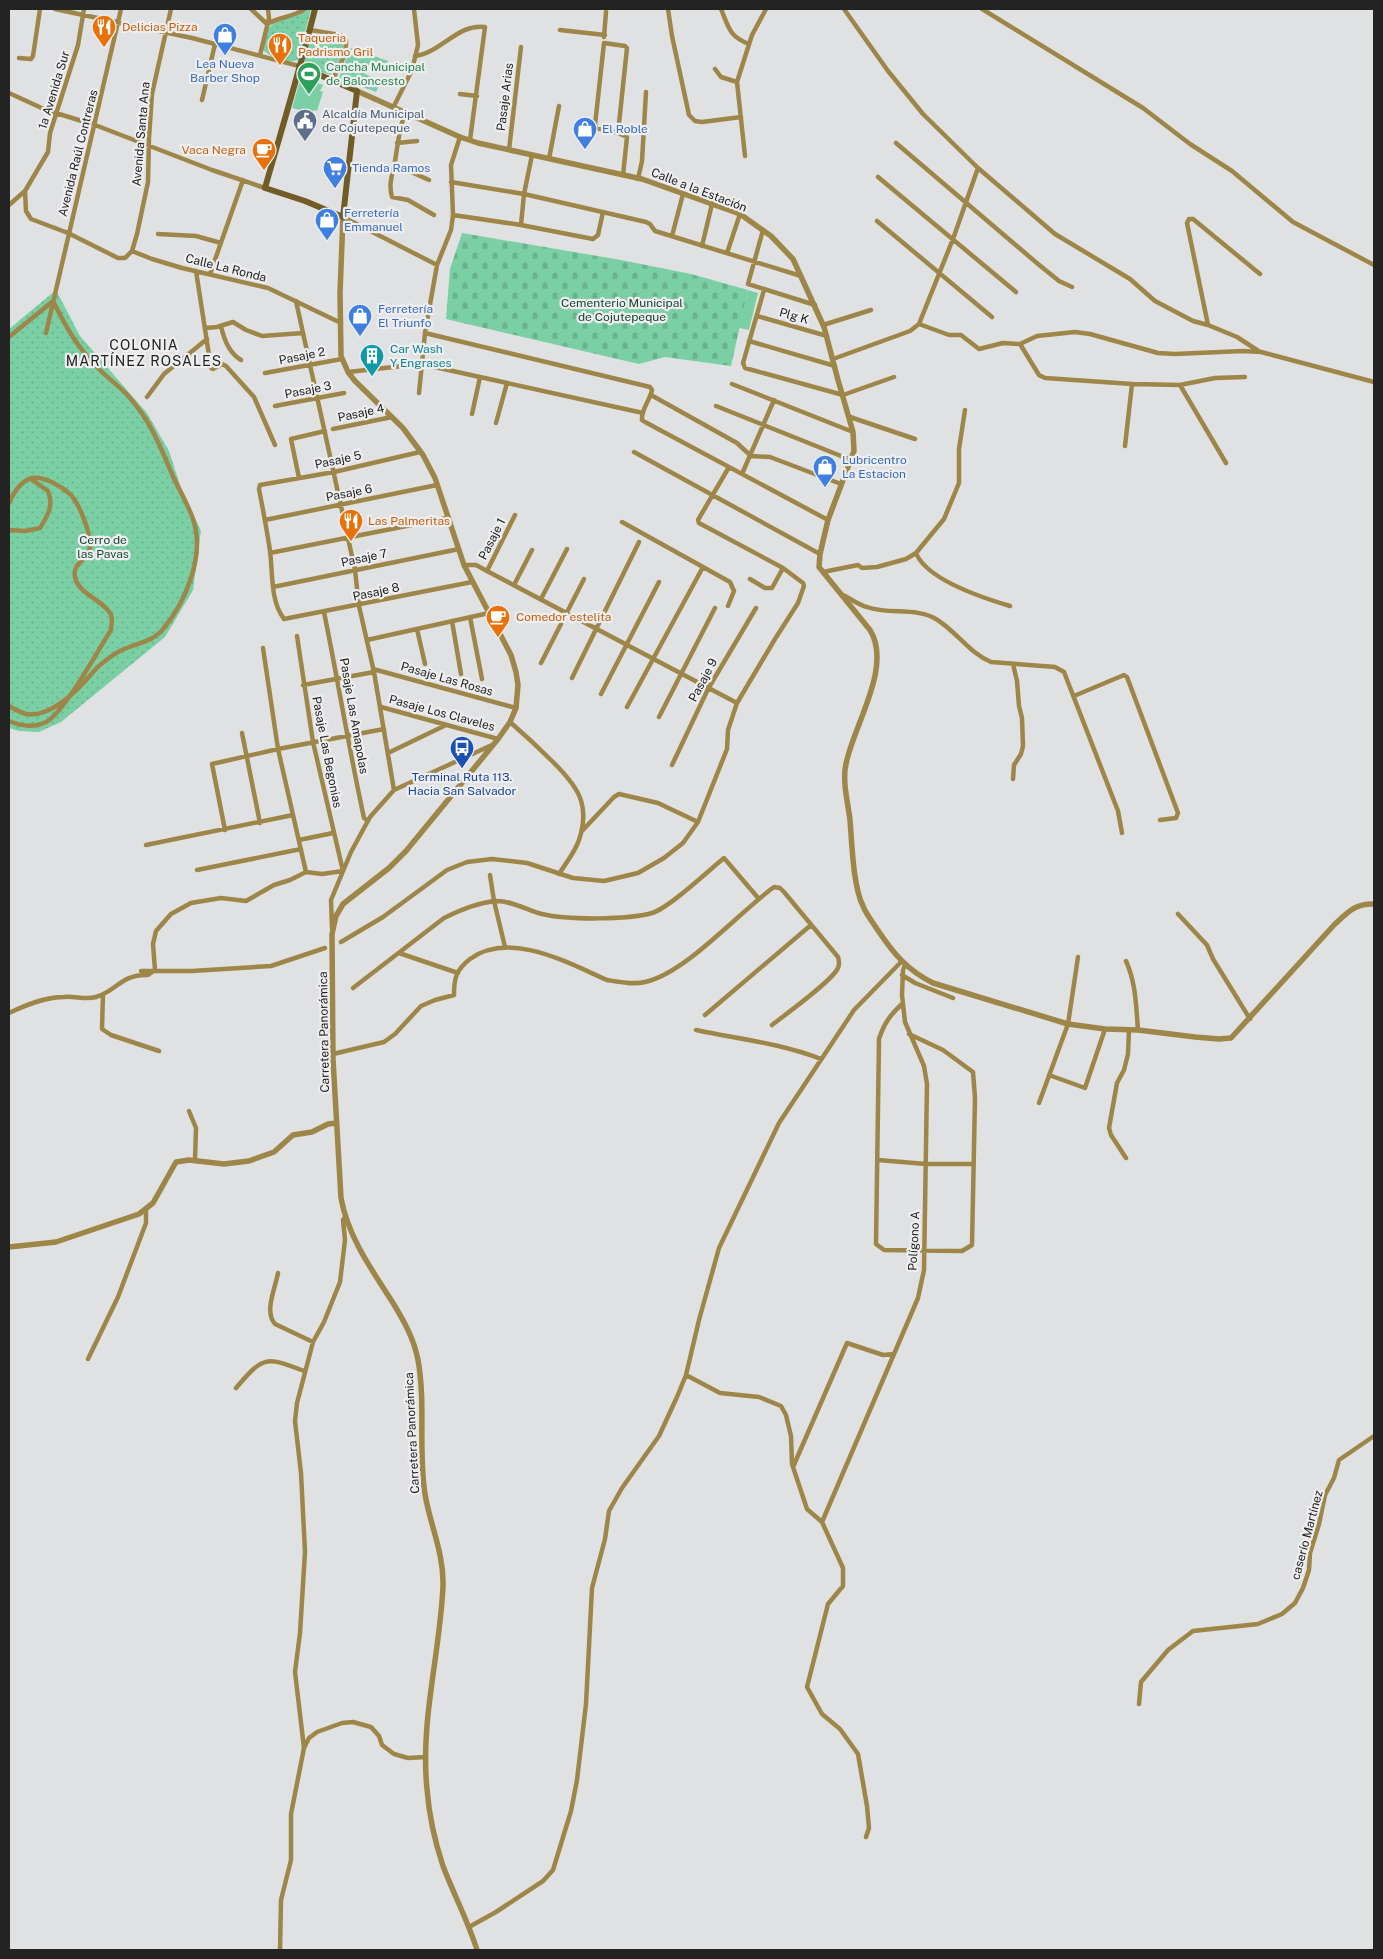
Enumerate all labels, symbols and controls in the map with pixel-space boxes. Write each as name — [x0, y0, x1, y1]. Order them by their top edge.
restaurant icon: Delicias Pizza — [91, 14, 117, 48]
place label: Delicias Pizza — [122, 20, 198, 34]
shop icon: Lea Nueva Barber Shop — [212, 22, 238, 56]
place label: Taqueria Padrismo Gril — [298, 31, 374, 59]
restaurant icon: Taqueria Padrismo Gril — [267, 32, 293, 66]
street label: 1a Avenida Sur — [35, 49, 73, 131]
place label: Lea Nueva Barber Shop — [190, 57, 260, 85]
place label: Cancha Municipal de Baloncesto — [326, 60, 425, 88]
sports icon: Cancha Municipal de Baloncesto — [296, 61, 322, 95]
street label: Pasaje Arias — [494, 62, 516, 132]
street label: Avenida Santa Ana — [129, 81, 153, 187]
street label: Avenida Raúl Contreras — [55, 88, 101, 218]
place label: Alcaldía Municipal de Cojutepeque — [322, 107, 425, 135]
public building icon: Alcaldía Municipal de Cojutepeque — [292, 108, 318, 142]
shop icon: El Roble — [572, 116, 598, 150]
place label: El Roble — [602, 122, 648, 136]
cafe icon: Vaca Negra — [251, 137, 277, 171]
place label: Vaca Negra — [182, 143, 246, 157]
supermarket icon: Tienda Ramos — [322, 155, 348, 189]
place label: Tienda Ramos — [352, 161, 430, 175]
street label: Calle a la Estación — [649, 165, 749, 215]
place label: Ferretería Emmanuel — [344, 206, 403, 234]
shop icon: Ferretería Emmanuel — [314, 207, 340, 241]
street label: Calle La Ronda — [184, 251, 268, 285]
park label: Cementerio Municipal de Cojutepeque — [561, 296, 683, 324]
place label: Ferretería El Triunfo — [378, 302, 433, 330]
shop icon: Ferretería El Triunfo — [347, 303, 373, 337]
street label: Plg K — [778, 305, 810, 327]
district label: COLONIA MARTÍNEZ ROSALES — [66, 337, 222, 369]
place label: Car Wash Y Engrases — [390, 342, 452, 370]
building icon: Car Wash Y Engrases — [359, 343, 385, 377]
street label: Pasaje 2 — [278, 345, 326, 367]
street label: Pasaje 3 — [284, 379, 332, 401]
street label: Pasaje 4 — [336, 401, 386, 425]
street label: Pasaje 5 — [313, 448, 363, 472]
place label: Lubricentro La Estacion — [842, 453, 907, 481]
shop icon: Lubricentro La Estacion — [812, 454, 838, 488]
street label: Pasaje 6 — [325, 482, 373, 504]
restaurant icon: Las Palmeritas — [338, 508, 364, 542]
place label: Las Palmeritas — [368, 514, 450, 528]
street label: Pasaje 1 — [476, 516, 508, 562]
park label: Cerro de las Pavas — [77, 533, 129, 561]
street label: Pasaje 7 — [340, 546, 388, 570]
street label: Pasaje 8 — [351, 580, 401, 604]
cafe icon: Comedor estelita — [485, 604, 511, 638]
place label: Comedor estelita — [516, 610, 611, 624]
street label: Pasaje 9 — [686, 656, 720, 704]
street label: Pasaje Las Amapolas — [337, 657, 371, 775]
street label: Pasaje Las Rosas — [399, 659, 495, 699]
street label: Pasaje Los Claveles — [387, 692, 497, 734]
street label: Pasaje Las Begonias — [309, 695, 345, 809]
bus stop icon: Terminal Ruta 113. Hacia San Salvador — [449, 735, 475, 769]
place label: Terminal Ruta 113. Hacia San Salvador — [408, 770, 517, 798]
street label: Carretera Panorámica — [316, 971, 332, 1093]
street label: Polígono A — [905, 1210, 923, 1271]
street label: Carretera Panorámica — [402, 1372, 422, 1494]
street label: caserío Martínez — [1288, 1489, 1326, 1581]

